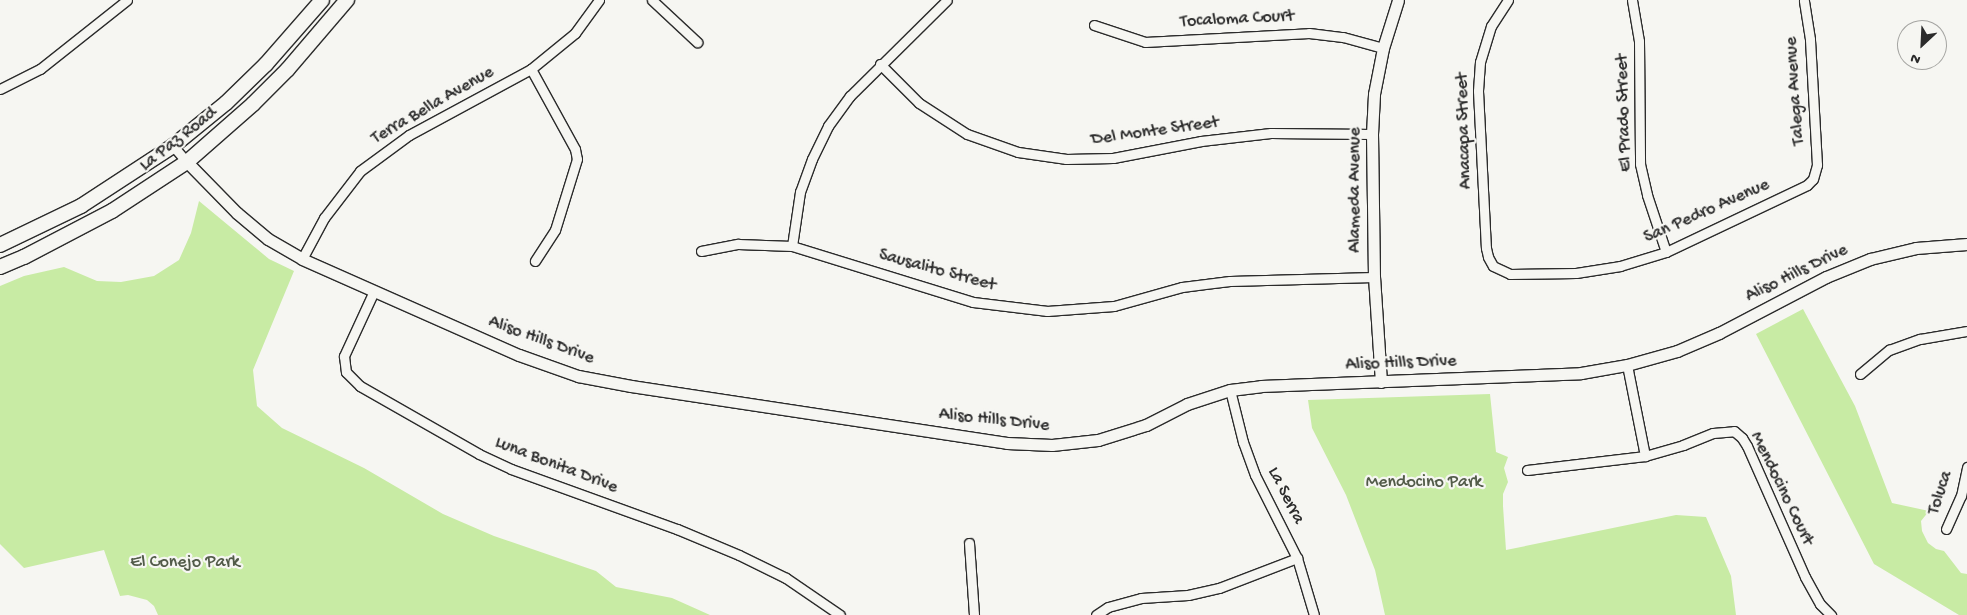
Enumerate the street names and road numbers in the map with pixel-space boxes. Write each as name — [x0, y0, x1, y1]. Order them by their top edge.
street label: Tocaloma Court — [1180, 6, 1294, 34]
street label: Talega Avenue — [1781, 36, 1811, 146]
street label: El Prado Street — [1612, 54, 1638, 172]
street label: Terra Bella Avenue — [368, 62, 498, 150]
street label: Anacapa Street — [1452, 72, 1478, 190]
street label: La Paz Road — [136, 103, 222, 177]
street label: Del Monte Street — [1090, 112, 1220, 152]
street label: Alameda Avenue — [1345, 127, 1367, 253]
street label: San Pedro Avenue — [1641, 175, 1773, 249]
street label: Aliso Hills Drive — [1742, 240, 1852, 308]
street label: Sausalito Street — [876, 245, 998, 297]
street label: Aliso Hills Drive — [485, 312, 597, 370]
street label: Aliso Hills Drive — [1345, 351, 1457, 377]
street label: Aliso Hills Drive — [938, 404, 1050, 438]
street label: Mendocino Court — [1744, 429, 1818, 549]
street label: Luna Bonita Drive — [492, 433, 620, 499]
street label: La Serra — [1261, 464, 1309, 528]
street label: Toluca — [1923, 468, 1959, 518]

